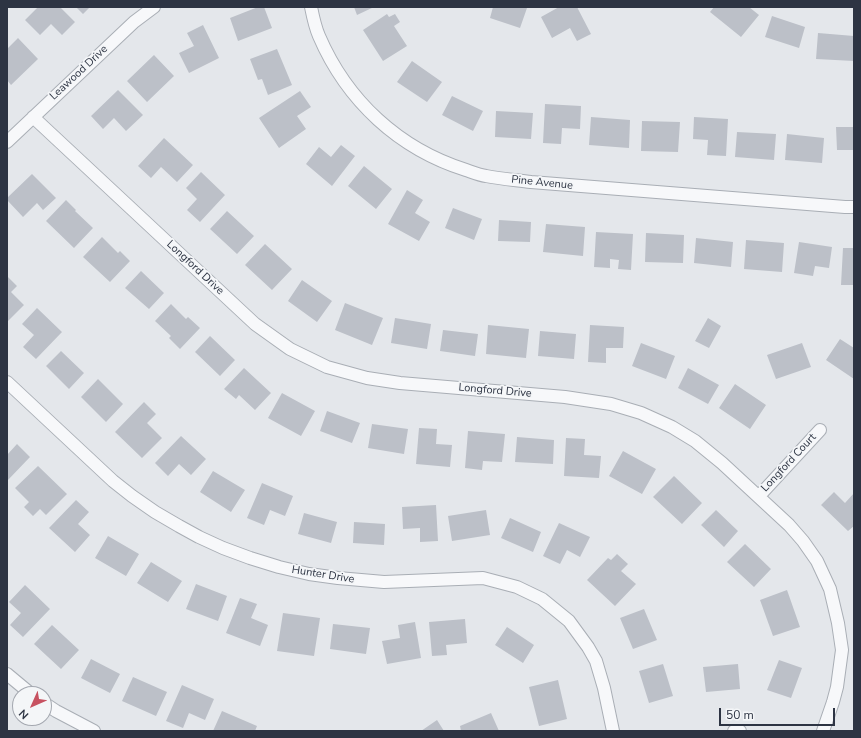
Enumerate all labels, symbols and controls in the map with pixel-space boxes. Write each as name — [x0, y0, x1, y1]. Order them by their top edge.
street label: Leawood Drive — [47, 43, 111, 103]
street label: Pine Avenue — [511, 173, 573, 193]
street label: Longford Drive — [164, 238, 226, 298]
street label: Longford Drive — [458, 381, 532, 401]
street label: Longford Court — [759, 431, 819, 495]
street label: Hunter Drive — [291, 564, 355, 586]
north arrow — [12, 686, 52, 726]
scale bar — [721, 700, 837, 726]
text: N — [16, 706, 32, 722]
text: 50 m — [726, 707, 754, 723]

